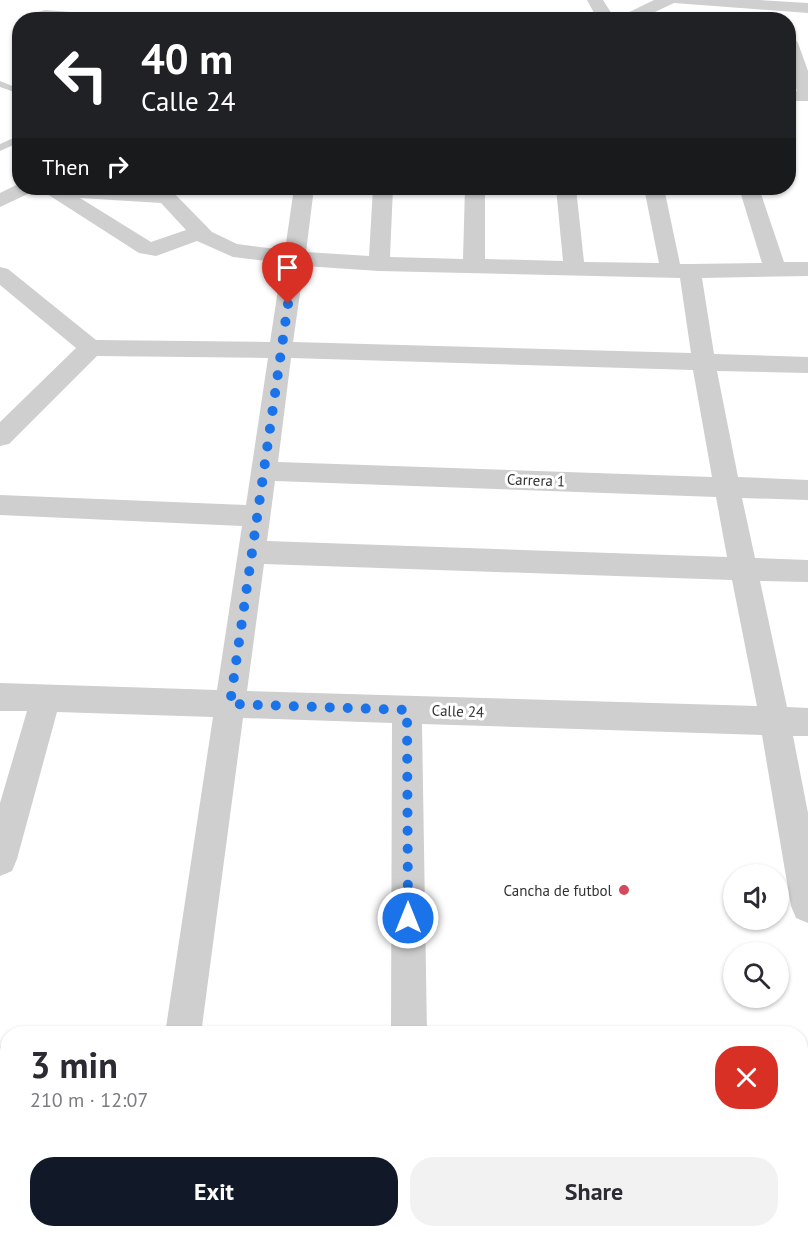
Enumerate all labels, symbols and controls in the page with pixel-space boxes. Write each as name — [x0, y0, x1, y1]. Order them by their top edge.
text: 40 m — [141, 31, 233, 86]
icon: left — [42, 36, 120, 114]
text: Calle 24 — [141, 84, 235, 118]
icon: right — [101, 150, 134, 183]
text: Then — [42, 153, 89, 181]
pin — [262, 242, 313, 304]
icon: arrive — [271, 251, 304, 284]
street label: Carrera 1 — [507, 469, 565, 491]
street label: Calle 24 — [431, 701, 485, 721]
map controls — [723, 864, 789, 1008]
button: sound — [723, 864, 789, 930]
place label: Cancha de futbol — [503, 881, 613, 900]
marker: Cancha de futbol — [617, 883, 631, 897]
position arrow — [376, 886, 440, 950]
button: search — [723, 942, 789, 1008]
text: 3 min — [30, 1041, 118, 1088]
button: close — [715, 1046, 778, 1109]
text: 210 m · 12:07 — [30, 1087, 148, 1113]
button: Exit — [30, 1157, 398, 1226]
button: Share — [410, 1157, 778, 1226]

